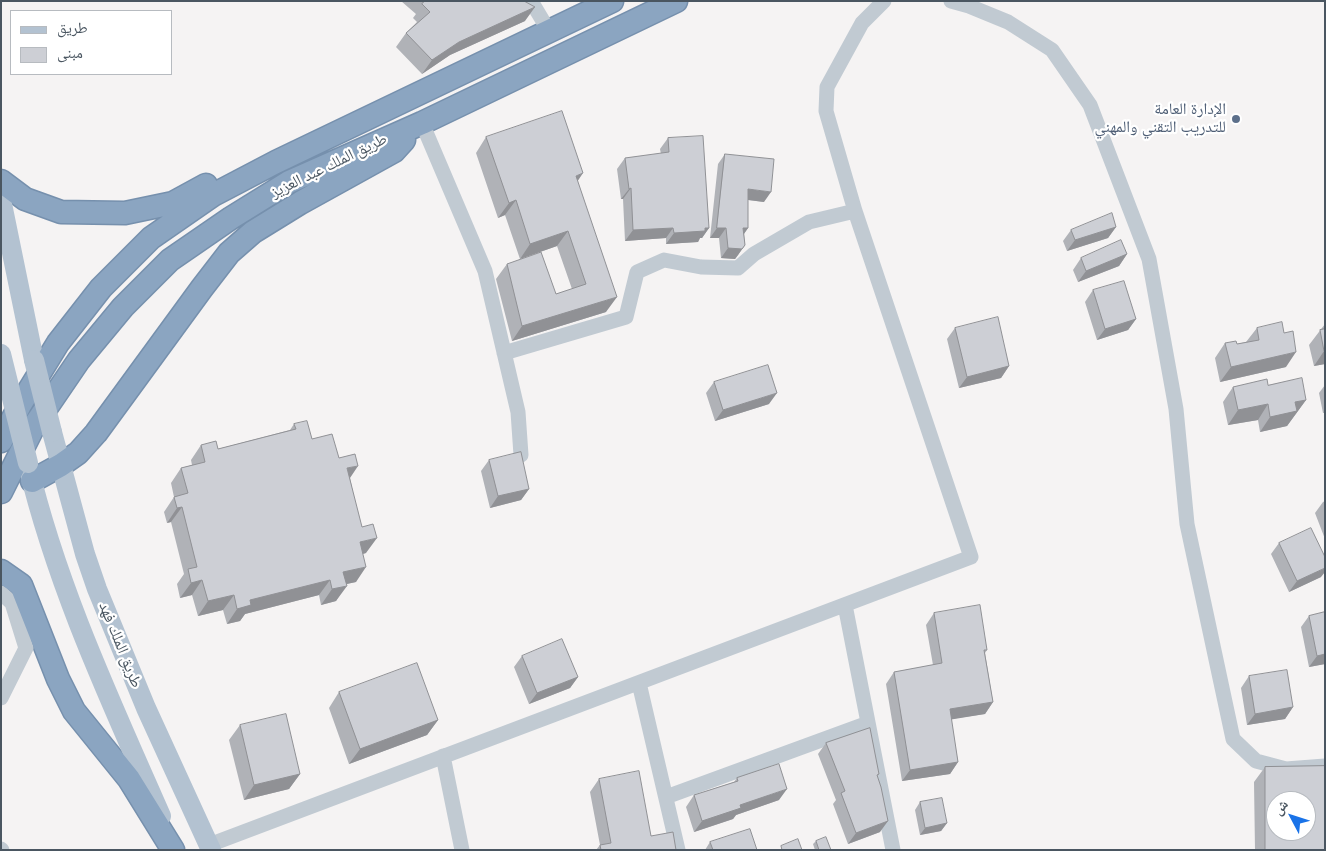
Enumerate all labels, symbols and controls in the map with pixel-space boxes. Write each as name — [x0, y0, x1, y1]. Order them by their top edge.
legend — [10, 10, 172, 75]
text: طريق — [57, 18, 88, 37]
text: مبنى — [57, 43, 83, 62]
place label: الإدارة العامة للتدريب التقني والمهني — [1095, 100, 1226, 138]
marker: الإدارة العامة للتدريب التقني والمهني — [1230, 113, 1242, 125]
street label: طريق الملك عبد العزيز — [268, 129, 390, 203]
street label: طريق الملك فهد — [94, 599, 146, 691]
north arrow — [1266, 791, 1316, 841]
text: ش — [1269, 796, 1292, 818]

